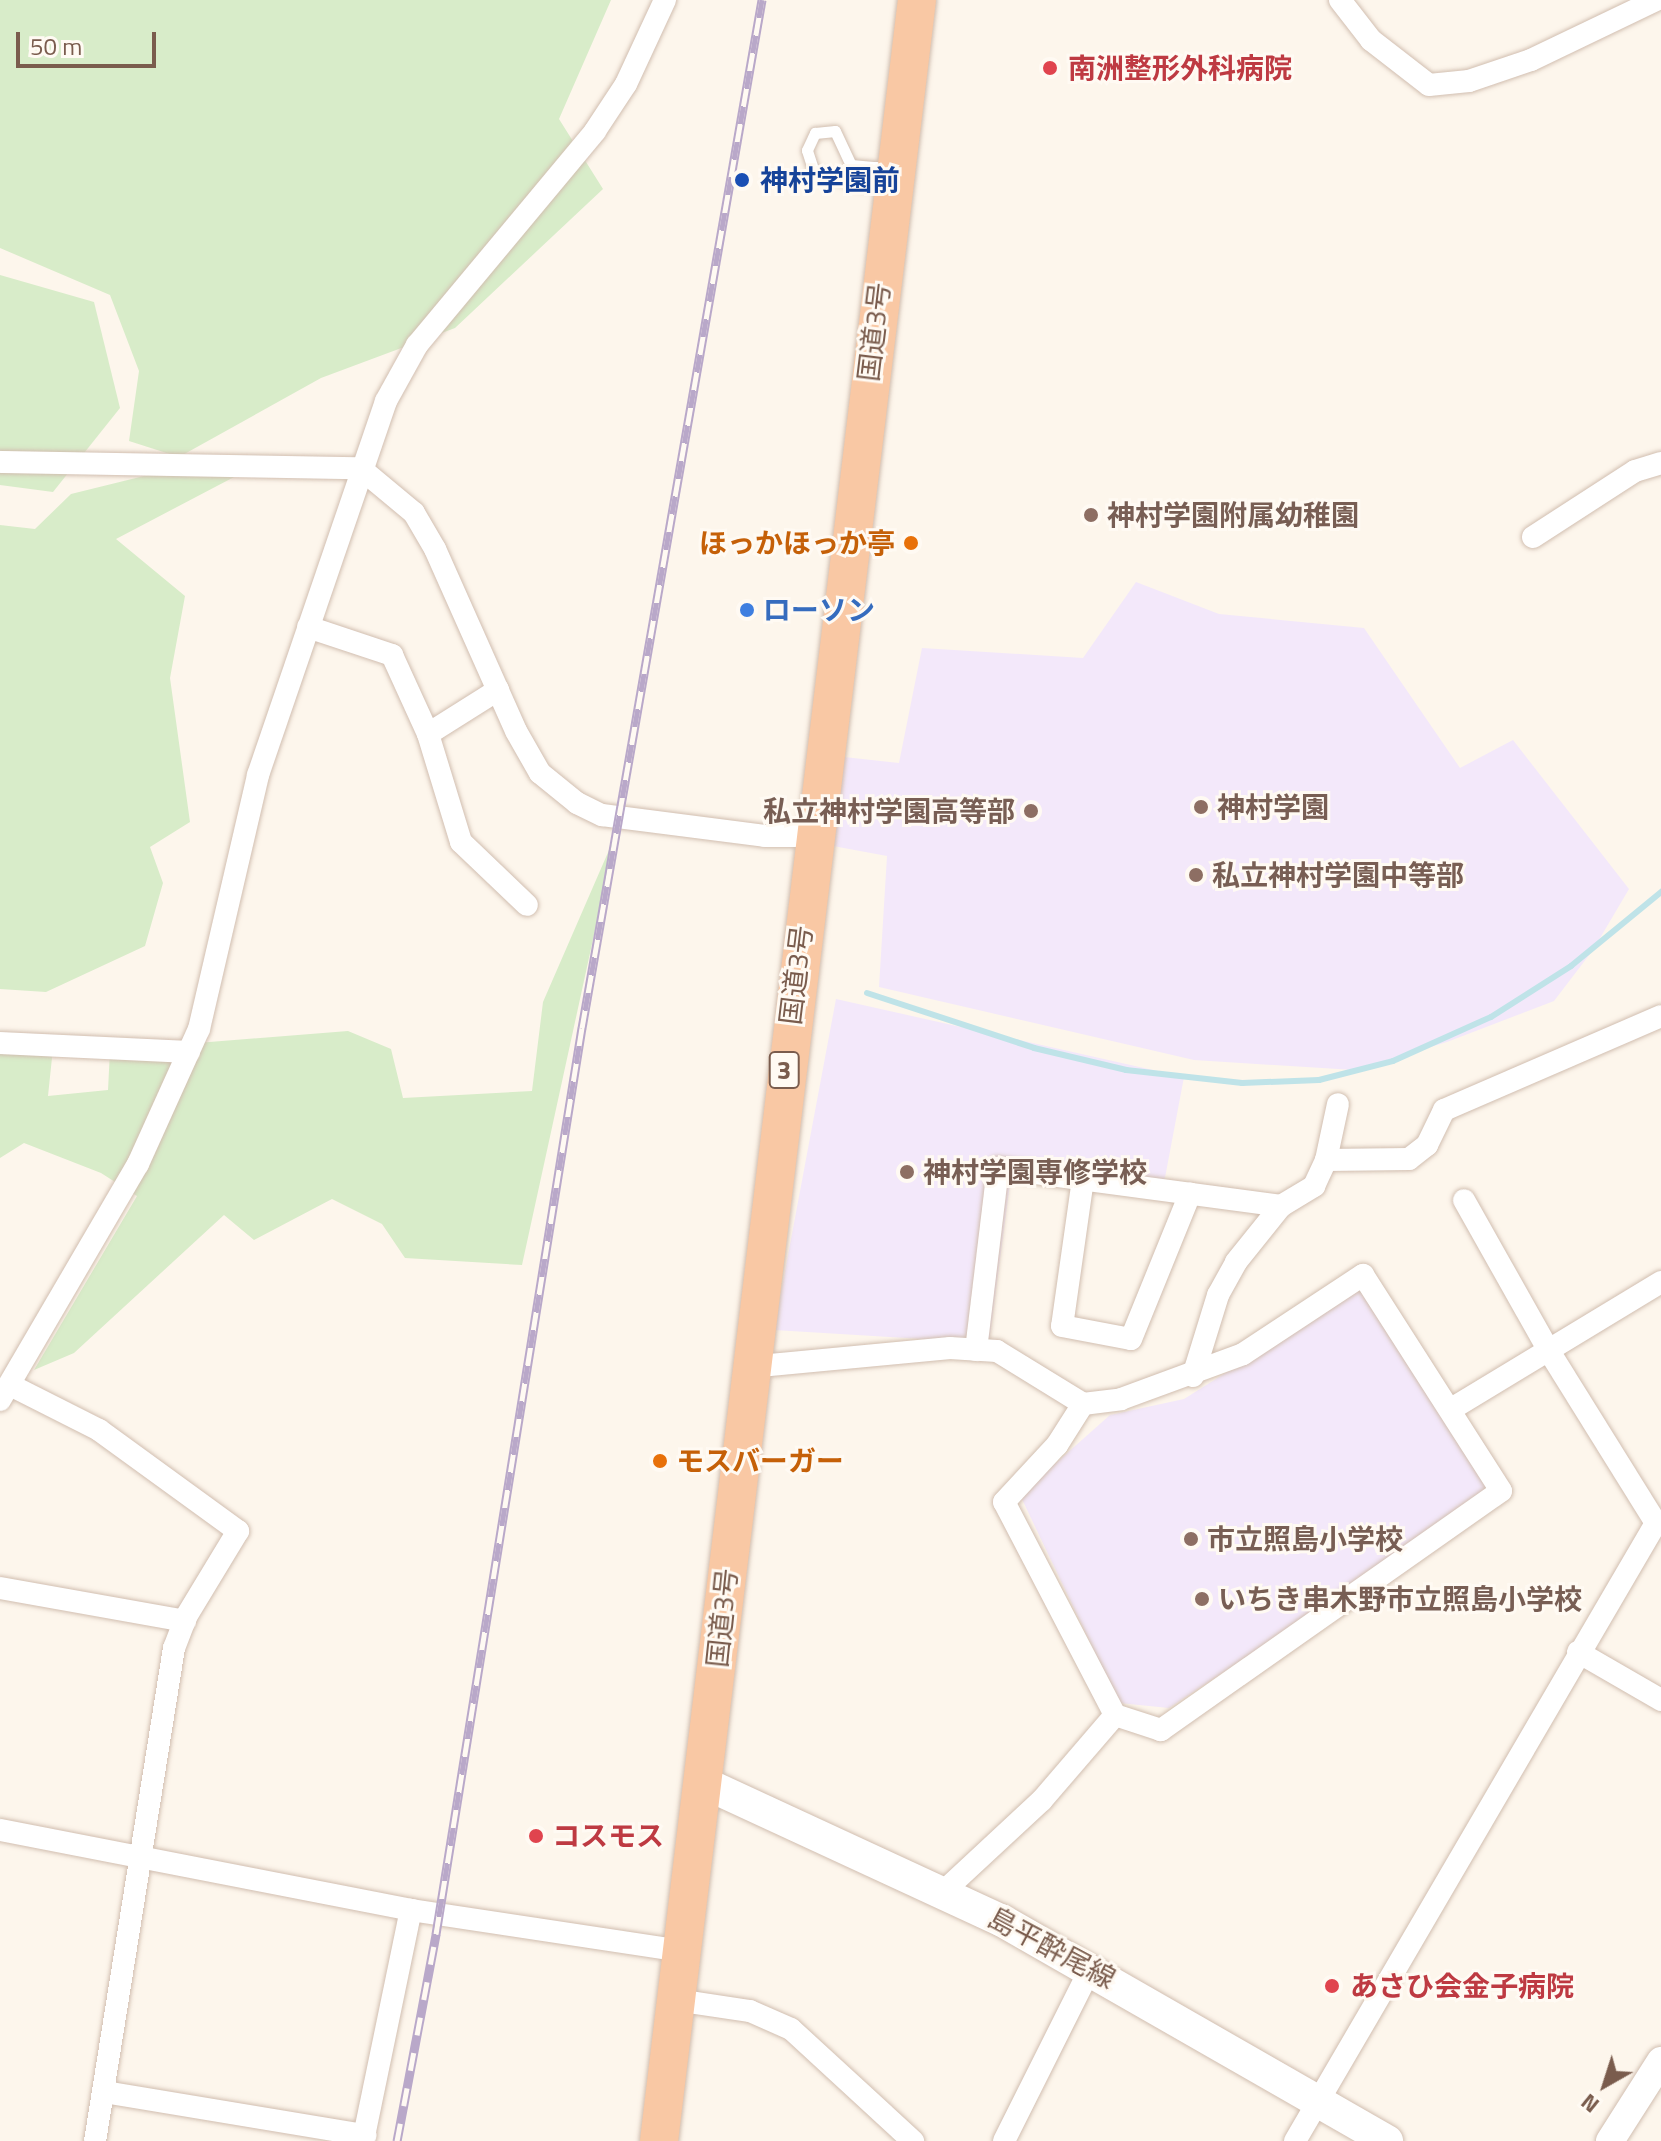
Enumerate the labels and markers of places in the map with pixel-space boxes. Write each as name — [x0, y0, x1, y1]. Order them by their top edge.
place label: 南洲整形外科病院 — [1068, 51, 1292, 85]
marker: 南洲整形外科病院 — [1039, 57, 1061, 79]
place label: 神村学園前 — [760, 163, 900, 197]
marker: 神村学園前 — [731, 169, 753, 191]
place label: 神村学園附属幼稚園 — [1107, 498, 1359, 532]
marker: 神村学園附属幼稚園 — [1082, 506, 1100, 524]
place label: ほっかほっか亭 — [699, 526, 895, 560]
marker: ほっかほっか亭 — [902, 534, 920, 552]
place label: ローソン — [763, 593, 875, 627]
marker: ローソン — [738, 601, 756, 619]
place label: 神村学園 — [1217, 790, 1329, 824]
place label: 私立神村学園高等部 — [763, 794, 1015, 828]
marker: 神村学園 — [1192, 798, 1210, 816]
marker: 私立神村学園高等部 — [1022, 802, 1040, 820]
place label: 私立神村学園中等部 — [1212, 858, 1464, 892]
marker: 私立神村学園中等部 — [1187, 866, 1205, 884]
place label: 神村学園専修学校 — [923, 1155, 1147, 1189]
marker: 神村学園専修学校 — [898, 1163, 916, 1181]
place label: モスバーガー — [676, 1444, 844, 1478]
marker: モスバーガー — [651, 1452, 669, 1470]
place label: 市立照島小学校 — [1207, 1522, 1403, 1556]
marker: 市立照島小学校 — [1182, 1530, 1200, 1548]
place label: いちき串木野市立照島小学校 — [1218, 1582, 1582, 1616]
marker: いちき串木野市立照島小学校 — [1193, 1590, 1211, 1608]
place label: コスモス — [552, 1819, 664, 1853]
marker: コスモス — [527, 1827, 545, 1845]
place label: あさひ会金子病院 — [1350, 1969, 1574, 2003]
marker: あさひ会金子病院 — [1321, 1975, 1343, 1997]

